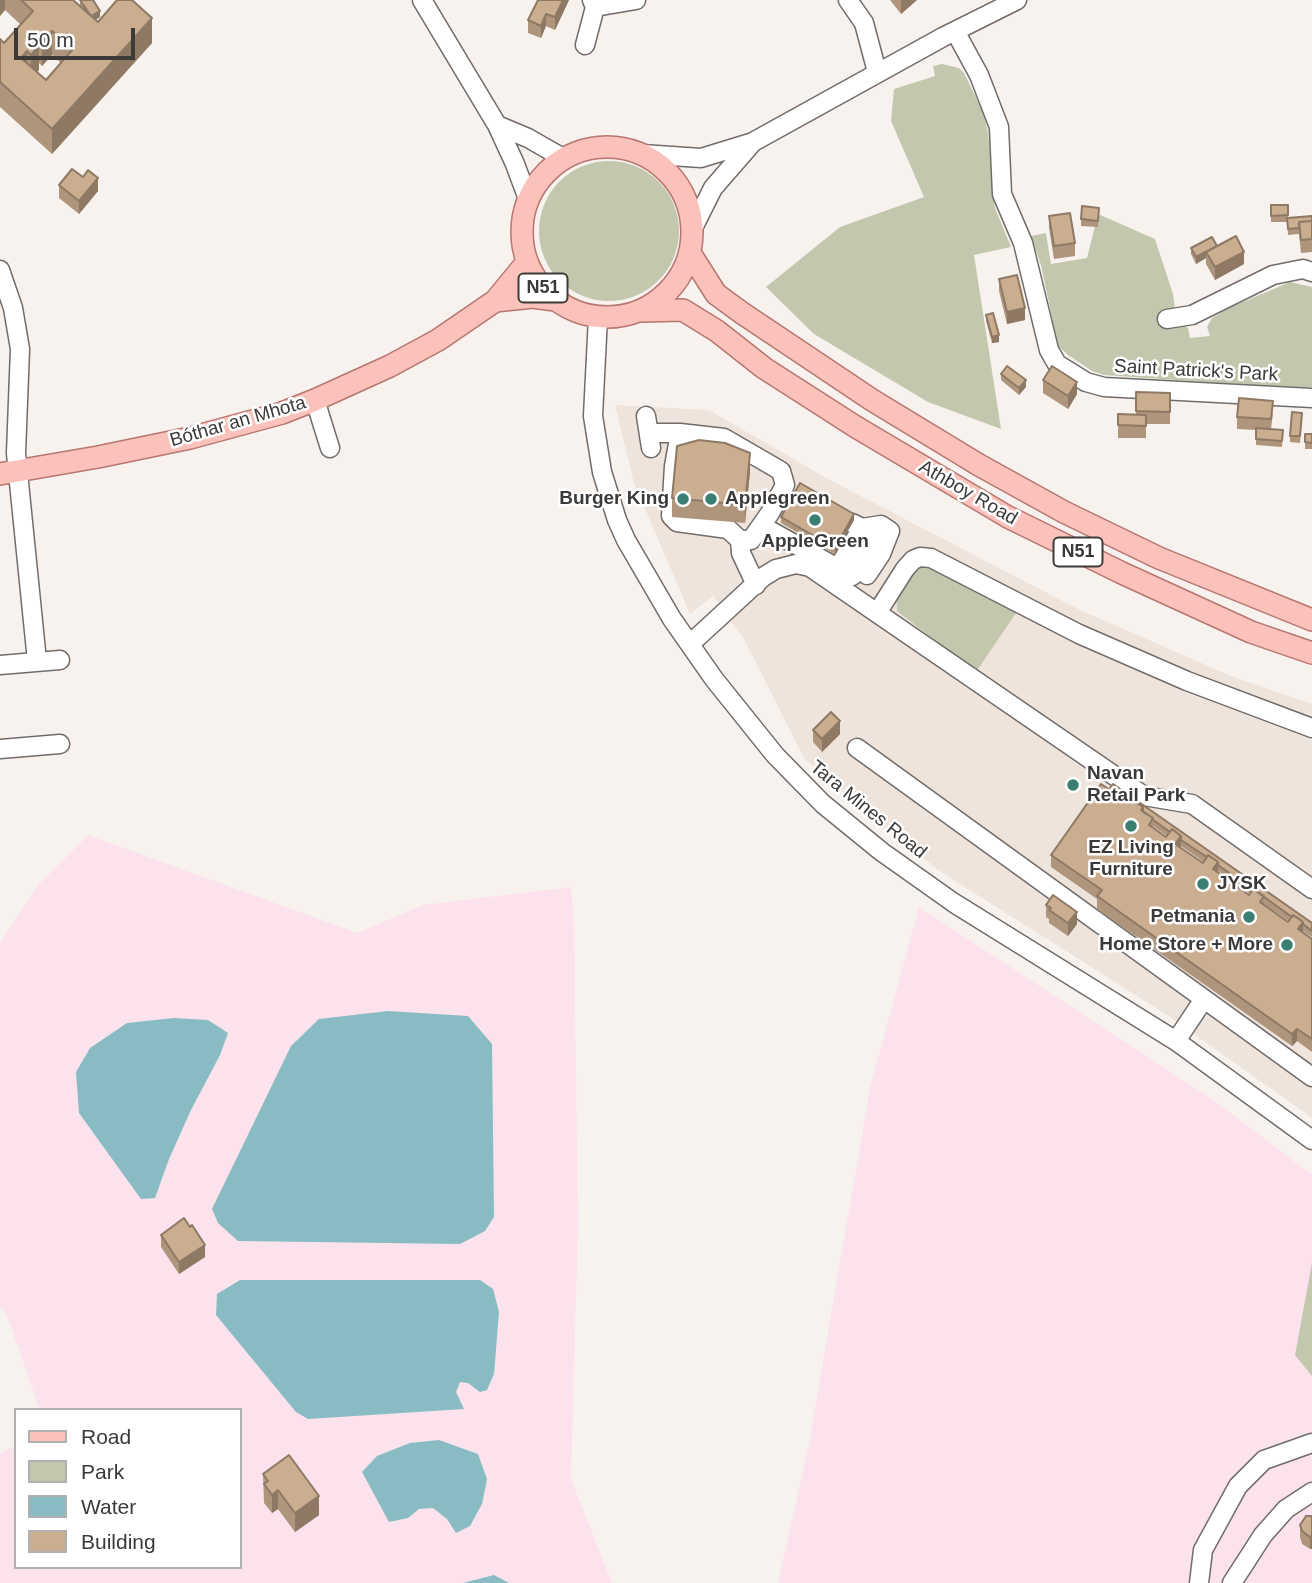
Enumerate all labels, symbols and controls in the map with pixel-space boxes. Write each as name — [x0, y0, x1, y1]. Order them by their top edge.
scale bar — [18, 14, 138, 58]
text: 50 m — [27, 28, 74, 51]
road number: N51 — [518, 274, 568, 302]
street label: Saint Patrick's Park — [1113, 355, 1279, 387]
street label: Bóthar an Mhota — [167, 392, 309, 452]
street label: Athboy Road — [915, 456, 1021, 530]
place label: Burger King — [559, 488, 669, 510]
place label: Applegreen — [725, 488, 830, 510]
marker: Burger King — [675, 491, 691, 507]
marker: Applegreen — [703, 491, 719, 507]
marker: AppleGreen — [807, 512, 823, 528]
place label: AppleGreen — [761, 531, 869, 553]
road number: N51 — [1054, 538, 1102, 566]
street label: Tara Mines Road — [805, 756, 931, 864]
place label: Navan Retail Park — [1087, 763, 1185, 807]
marker: Navan Retail Park — [1065, 777, 1081, 793]
marker: EZ Living Furniture — [1123, 818, 1139, 834]
place label: EZ Living Furniture — [1088, 837, 1174, 881]
place label: JYSK — [1217, 873, 1267, 895]
marker: JYSK — [1195, 876, 1211, 892]
place label: Petmania — [1151, 906, 1235, 928]
marker: Petmania — [1241, 909, 1257, 925]
place label: Home Store + More — [1099, 934, 1273, 956]
marker: Home Store + More — [1279, 937, 1295, 953]
legend — [14, 1408, 242, 1569]
text: Road — [81, 1425, 131, 1448]
text: Park — [81, 1460, 124, 1483]
text: Water — [81, 1495, 136, 1518]
text: Building — [81, 1530, 156, 1553]

